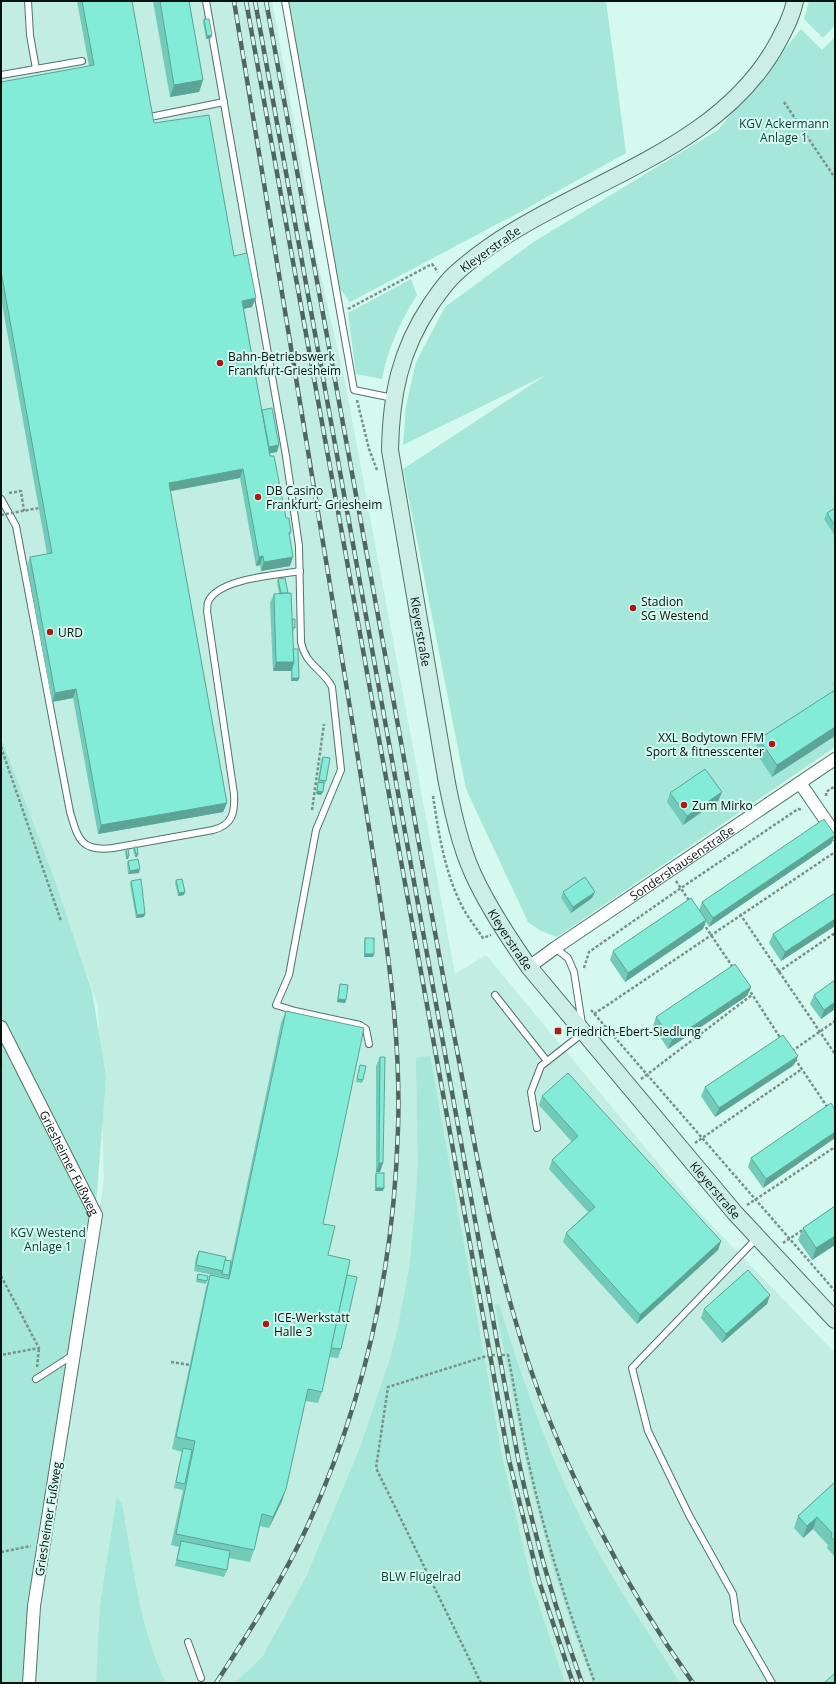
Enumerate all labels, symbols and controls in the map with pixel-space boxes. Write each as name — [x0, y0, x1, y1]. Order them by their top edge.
park label: KGV Ackermann Anlage 1 — [739, 115, 829, 146]
street label: Kleyerstraße — [456, 222, 524, 276]
place label: Bahn-Betriebswerk Frankfurt-Griesheim — [228, 348, 341, 379]
marker: Bahn-Betriebswerk Frankfurt-Griesheim — [215, 358, 225, 368]
place label: DB Casino Frankfurt- Griesheim — [266, 482, 382, 513]
marker: DB Casino Frankfurt- Griesheim — [253, 492, 263, 502]
place label: Stadion SG Westend — [641, 593, 709, 624]
street label: Kleyerstraße — [407, 595, 435, 668]
marker: Stadion SG Westend — [628, 603, 638, 613]
place label: URD — [58, 624, 83, 641]
marker: URD — [45, 627, 55, 637]
place label: XXL Bodytown FFM Sport & fitnesscenter — [646, 729, 764, 760]
marker: XXL Bodytown FFM Sport & fitnesscenter — [767, 739, 777, 749]
place label: Zum Mirko — [692, 797, 753, 814]
marker: Zum Mirko — [679, 800, 689, 810]
street label: Sondershausenstraße — [626, 821, 738, 904]
street label: Kleyerstraße — [484, 905, 537, 974]
place label: Friedrich-Ebert-Siedlung — [566, 1023, 701, 1040]
marker: Friedrich-Ebert-Siedlung — [553, 1026, 563, 1036]
street label: Griesheimer Fußweg — [36, 1107, 103, 1219]
street label: Kleyerstraße — [687, 1157, 745, 1223]
park label: KGV Westend Anlage 1 — [10, 1224, 86, 1255]
place label: ICE-Werkstatt Halle 3 — [274, 1309, 350, 1340]
marker: ICE-Werkstatt Halle 3 — [261, 1319, 271, 1329]
street label: Griesheimer Fußweg — [31, 1460, 66, 1577]
park label: BLW Flügelrad — [381, 1568, 461, 1585]

